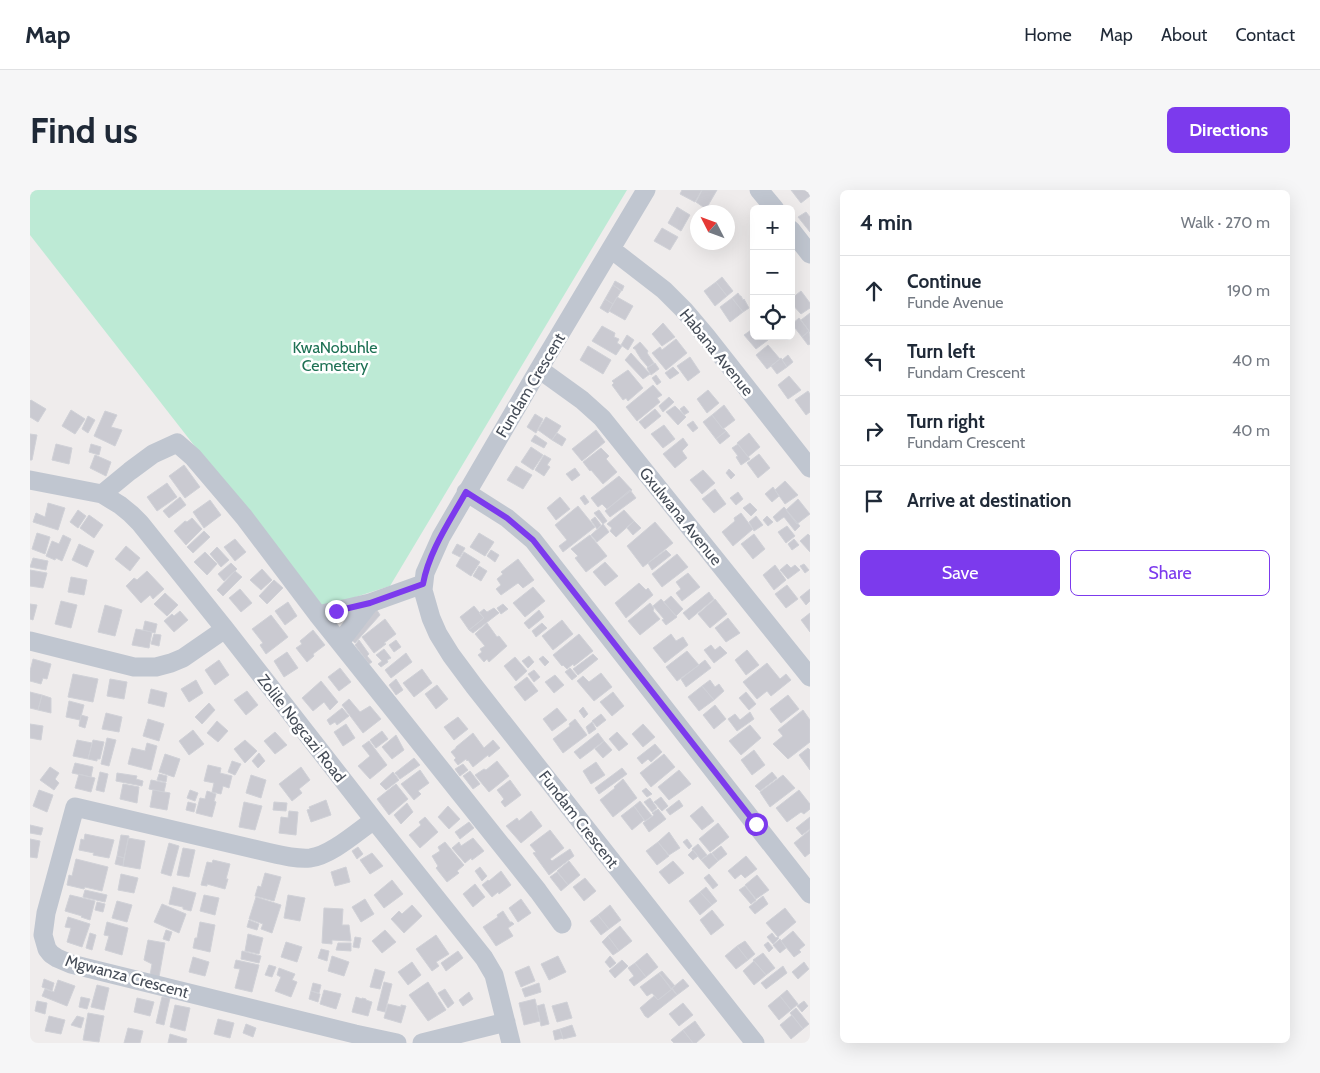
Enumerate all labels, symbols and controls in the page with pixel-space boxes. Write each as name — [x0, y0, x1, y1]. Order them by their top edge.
text: Map — [25, 20, 71, 49]
text: Home — [1024, 24, 1072, 46]
text: Map — [1100, 24, 1133, 46]
text: About — [1161, 24, 1207, 46]
text: Contact — [1235, 24, 1295, 46]
button: Directions — [1167, 107, 1290, 153]
text: Find us — [30, 109, 138, 152]
north arrow — [690, 205, 735, 250]
map controls — [750, 205, 795, 340]
button: + — [750, 205, 795, 250]
text: 4 min — [860, 210, 913, 235]
text: Walk · 270 m — [1181, 213, 1270, 232]
button: − — [750, 250, 795, 295]
text: Continue — [907, 270, 981, 293]
icon: ahead — [860, 277, 888, 305]
text: 190 m — [1227, 281, 1270, 300]
text: Funde Avenue — [907, 293, 1003, 312]
button: locate — [750, 295, 795, 340]
street label: Habana Avenue — [676, 305, 757, 400]
street label: Fundam Crescent — [492, 329, 569, 441]
park label: KwaNobuhle Cemetery — [293, 338, 377, 375]
text: Turn left — [907, 340, 975, 363]
icon: left — [860, 347, 888, 375]
text: 40 m — [1232, 351, 1270, 370]
text: Fundam Crescent — [907, 363, 1025, 382]
text: Turn right — [907, 410, 985, 433]
icon: right — [860, 417, 888, 445]
text: 40 m — [1232, 421, 1270, 440]
text: Fundam Crescent — [907, 433, 1025, 452]
street label: Gxulwana Avenue — [635, 463, 726, 569]
icon: arrive — [860, 487, 888, 515]
text: Arrive at destination — [907, 489, 1071, 512]
button: Save — [860, 550, 1060, 596]
button: Share — [1070, 550, 1270, 596]
route end — [325, 600, 348, 623]
street label: Zolile Nogcazi Road — [254, 671, 350, 786]
street label: Fundam Crescent — [535, 767, 623, 872]
route start — [745, 813, 768, 836]
street label: Mgwanza Crescent — [63, 951, 191, 1002]

